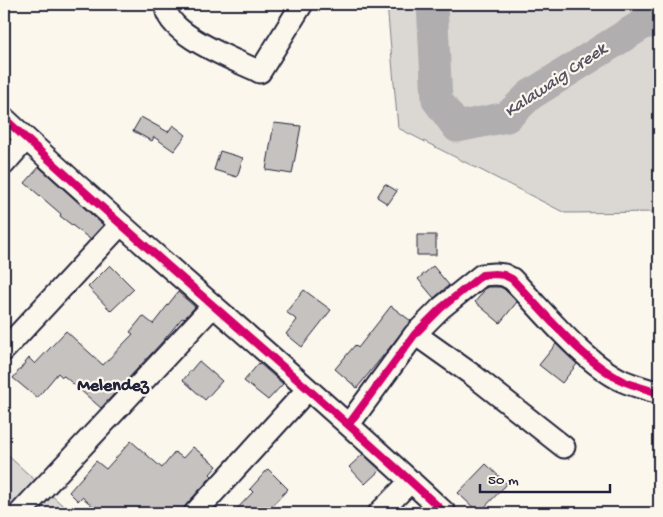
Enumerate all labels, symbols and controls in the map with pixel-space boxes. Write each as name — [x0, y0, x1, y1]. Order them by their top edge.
water label: Kalawaig Creek — [501, 38, 613, 123]
district label: Melendez — [77, 376, 150, 397]
scale bar — [480, 462, 610, 494]
text: 50 m — [488, 472, 519, 490]

